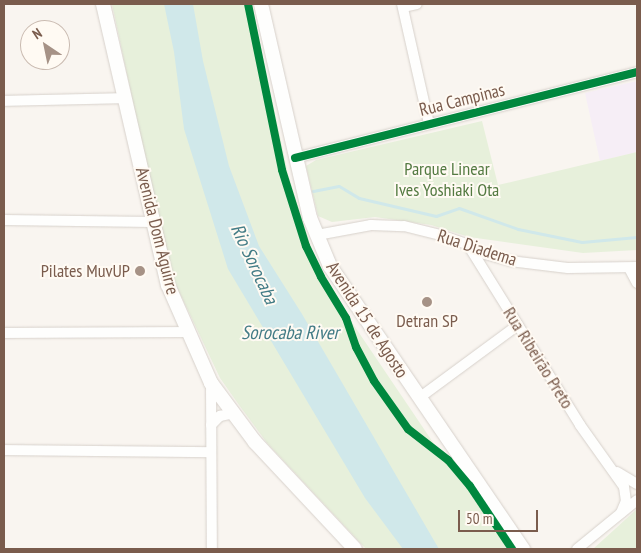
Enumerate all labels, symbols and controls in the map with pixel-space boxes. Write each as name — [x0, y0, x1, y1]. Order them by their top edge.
north arrow — [20, 20, 70, 70]
text: N — [29, 24, 45, 43]
street label: Rua Campinas — [417, 79, 507, 121]
park label: Parque Linear Ives Yoshiaki Ota — [394, 159, 500, 202]
street label: Avenida Dom Aguirre — [131, 165, 183, 297]
water label: Rio Sorocaba — [226, 220, 282, 308]
street label: Rua Diadema — [435, 225, 519, 271]
street label: Avenida 15 de Agosto — [321, 258, 413, 382]
place label: Pilates MuvUP — [41, 260, 130, 282]
marker: Pilates MuvUP — [134, 265, 146, 277]
marker: Detran SP — [421, 296, 433, 308]
street label: Rua Ribeirão Preto — [498, 303, 578, 413]
place label: Detran SP — [396, 310, 458, 332]
water label: Sorocaba River — [241, 322, 339, 344]
scale bar — [461, 500, 541, 532]
text: 50 m — [466, 509, 492, 528]

